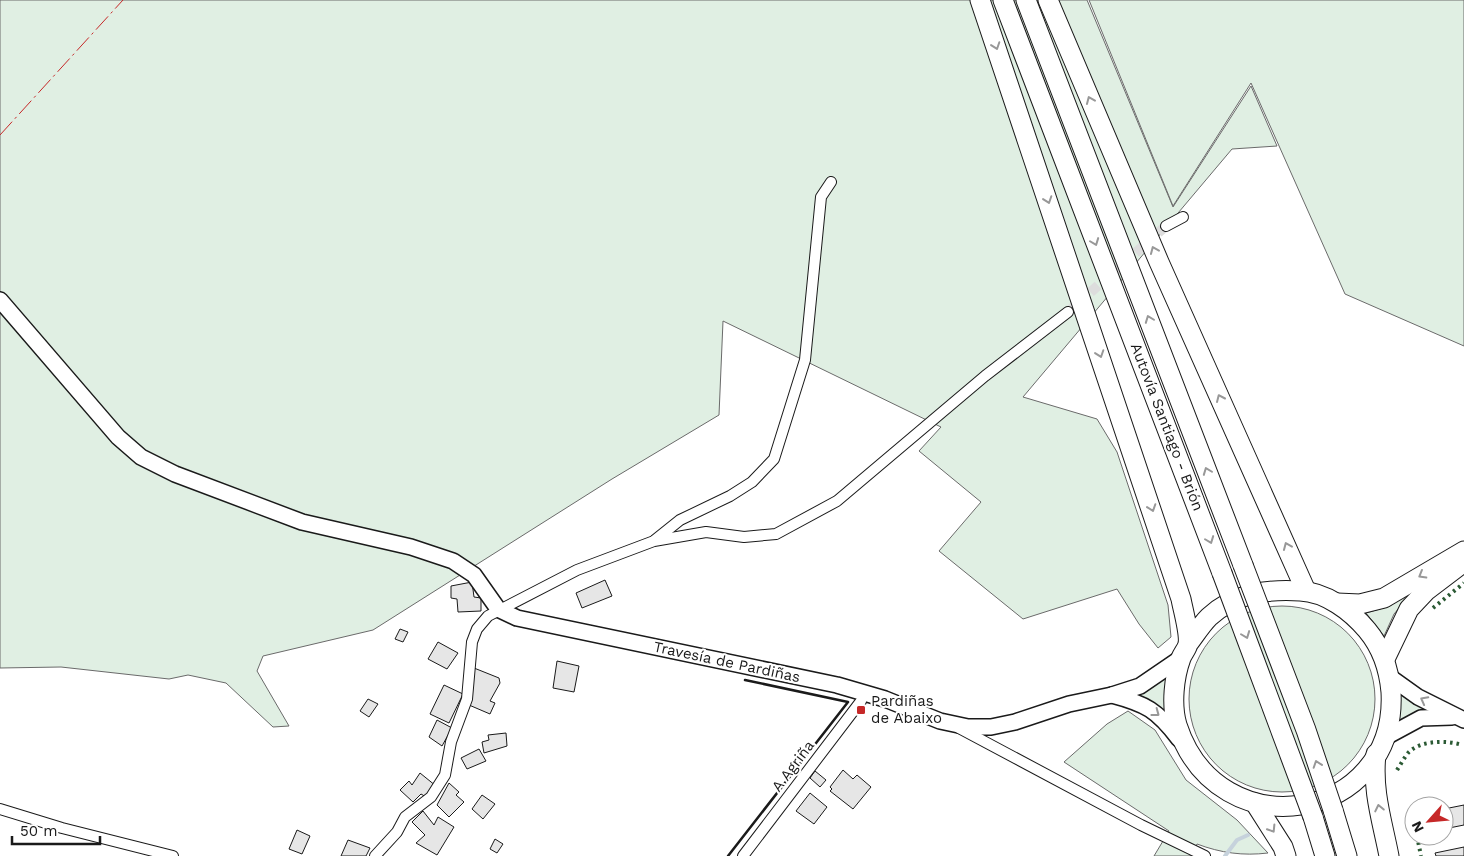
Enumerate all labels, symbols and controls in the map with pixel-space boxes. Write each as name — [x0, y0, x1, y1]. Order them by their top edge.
one-way arrow — [990, 41, 1000, 50]
one-way arrow — [1086, 96, 1097, 105]
one-way arrow — [1042, 195, 1052, 204]
one-way arrow — [1090, 237, 1100, 245]
one-way arrow — [1149, 246, 1160, 255]
one-way arrow — [1144, 315, 1155, 324]
street label: Autovía Santiago - Brión — [1127, 341, 1207, 513]
one-way arrow — [1094, 349, 1104, 358]
one-way arrow — [1216, 394, 1227, 403]
one-way arrow — [1203, 467, 1213, 476]
one-way arrow — [1146, 503, 1156, 512]
one-way arrow — [1204, 535, 1214, 544]
one-way arrow — [1282, 542, 1293, 551]
one-way arrow — [1418, 568, 1427, 578]
one-way arrow — [1240, 630, 1250, 639]
street label: Travesía de Pardiñas — [652, 638, 802, 686]
place label: Pardiñas de Abaixo — [871, 692, 942, 727]
one-way arrow — [1420, 696, 1429, 706]
marker: Pardiñas de Abaixo — [855, 704, 867, 716]
one-way arrow — [1151, 707, 1160, 716]
street label: A Agriña — [768, 736, 818, 795]
one-way arrow — [1313, 760, 1323, 769]
north arrow — [1404, 796, 1454, 846]
one-way arrow — [1374, 804, 1385, 813]
scale bar — [12, 814, 100, 846]
text: N — [1408, 819, 1427, 835]
text: 50 m — [20, 822, 57, 840]
one-way arrow — [1265, 823, 1275, 832]

